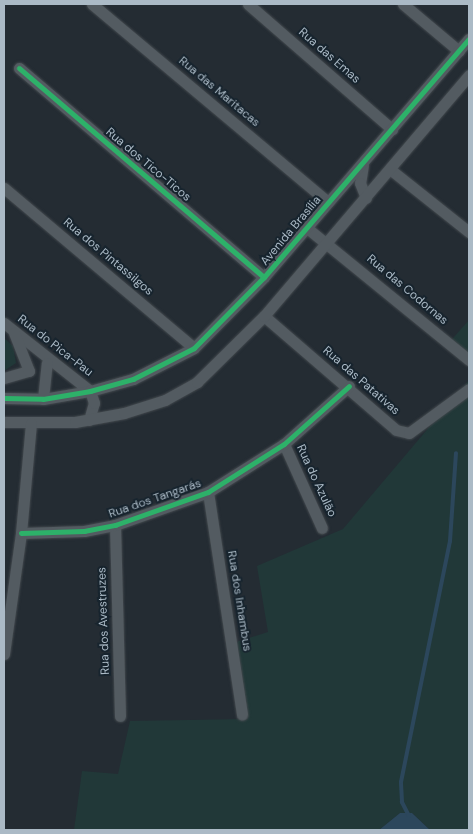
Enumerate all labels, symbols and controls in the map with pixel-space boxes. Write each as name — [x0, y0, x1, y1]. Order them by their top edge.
street label: Rua das Emas — [295, 25, 363, 87]
street label: Rua das Maritacas — [175, 54, 263, 130]
street label: Rua dos Tico-Ticos — [103, 125, 193, 205]
street label: Avenida Brasília — [258, 193, 324, 269]
street label: Rua dos Pintassilgos — [60, 215, 156, 299]
street label: Rua das Codornas — [364, 252, 450, 328]
street label: Rua do Pica-Pau — [15, 312, 95, 380]
street label: Rua das Patativas — [320, 344, 402, 418]
street label: Rua do Azulão — [293, 443, 339, 519]
street label: Rua dos Tangarás — [107, 476, 203, 522]
street label: Rua dos Inhambus — [224, 550, 254, 652]
street label: Rua dos Avestruzes — [95, 567, 113, 675]

